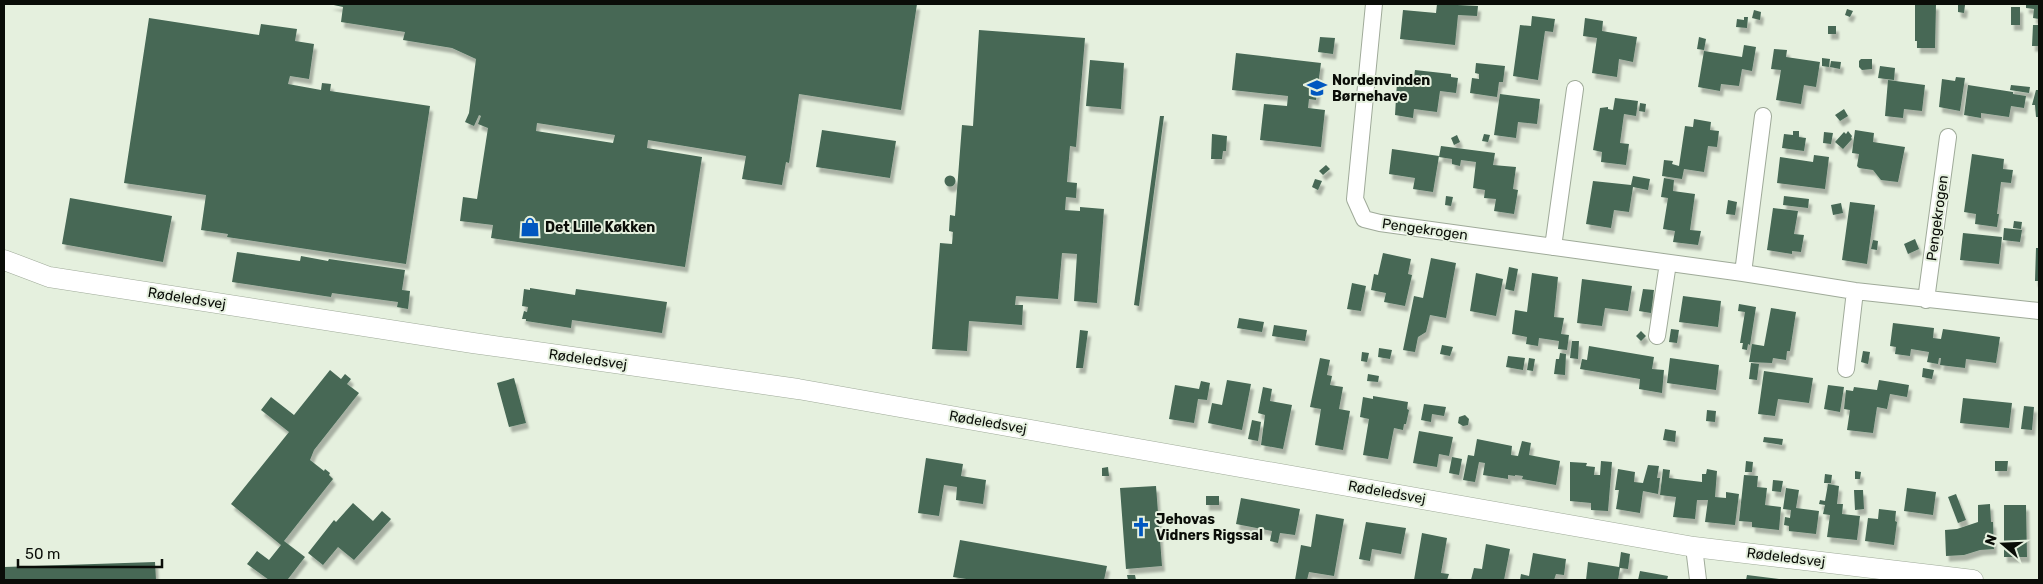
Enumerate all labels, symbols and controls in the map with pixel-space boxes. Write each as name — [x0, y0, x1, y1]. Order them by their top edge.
place label: Nordenvinden Børnehave — [1332, 72, 1430, 105]
school or university icon: Nordenvinden Børnehave — [1306, 77, 1328, 99]
street label: Pengekrogen — [1923, 174, 1952, 262]
street label: Pengekrogen — [1381, 215, 1469, 244]
shop icon: Det Lille Køkken — [519, 216, 541, 238]
place label: Det Lille Køkken — [545, 219, 655, 236]
street label: Rødeledsvej — [147, 284, 227, 313]
street label: Rødeledsvej — [548, 346, 628, 373]
street label: Rødeledsvej — [948, 407, 1028, 438]
street label: Rødeledsvej — [1347, 477, 1427, 508]
place label: Jehovas Vidners Rigssal — [1156, 511, 1263, 544]
church icon: Jehovas Vidners Rigssal — [1130, 516, 1152, 538]
north arrow — [1978, 519, 2028, 569]
text: N — [1982, 532, 2001, 547]
scale bar — [18, 536, 161, 568]
street label: Rødeledsvej — [1746, 544, 1826, 571]
text: 50 m — [25, 545, 60, 563]

